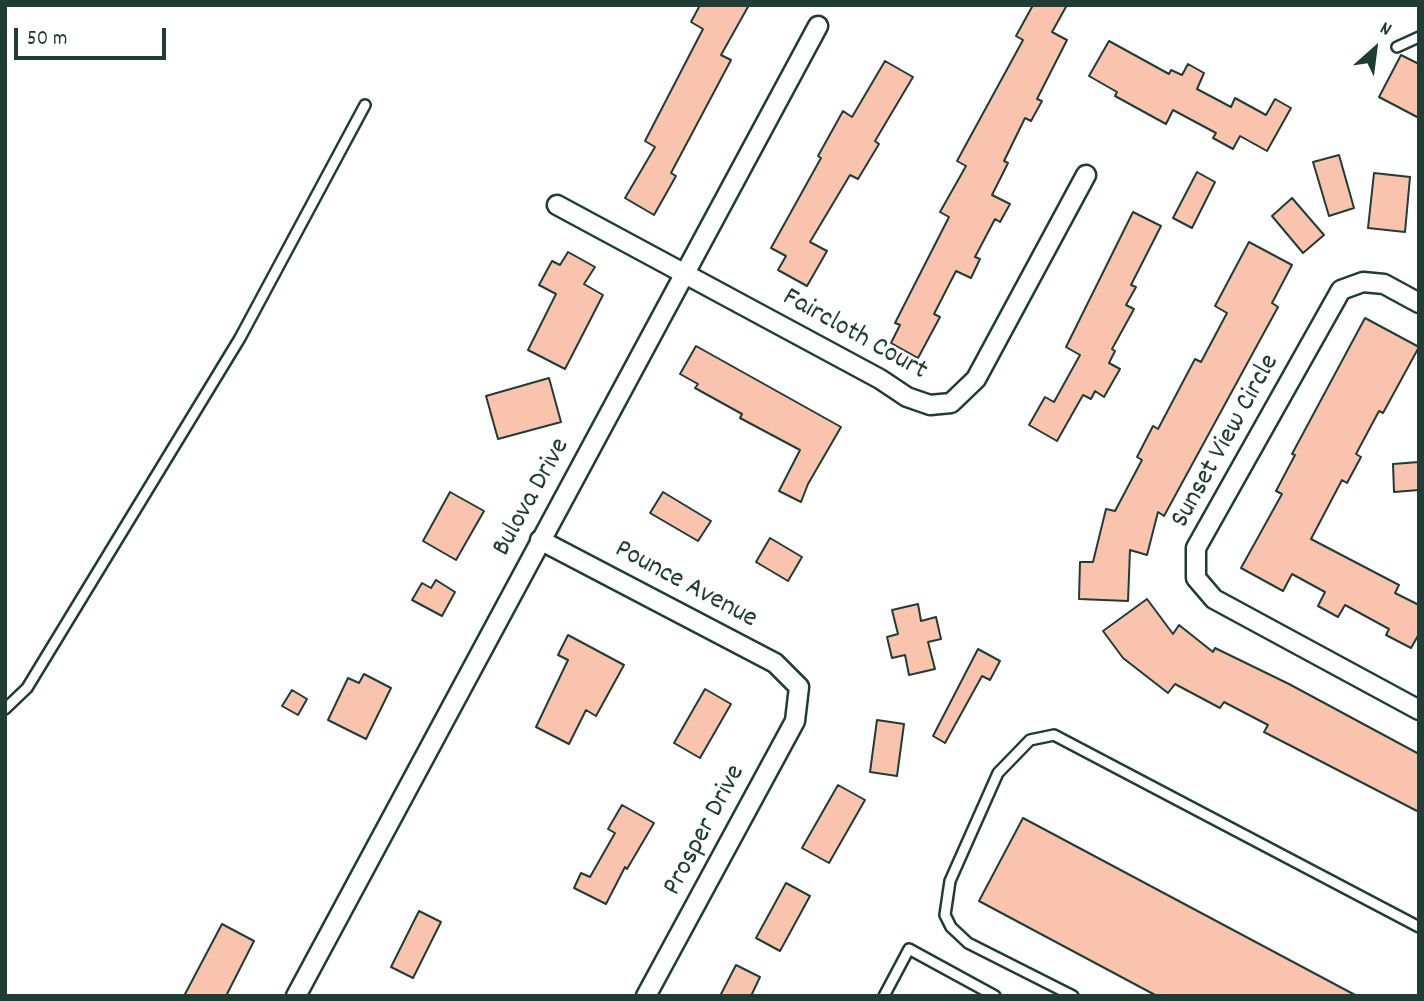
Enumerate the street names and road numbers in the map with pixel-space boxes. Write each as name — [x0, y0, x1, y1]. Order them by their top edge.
street label: Faircloth Court — [776, 282, 932, 390]
street label: Sunset View Circle — [1165, 349, 1289, 535]
street label: Bulova Drive — [487, 433, 579, 563]
street label: Pounce Avenue — [608, 534, 762, 638]
street label: Prosper Drive — [658, 760, 754, 902]

